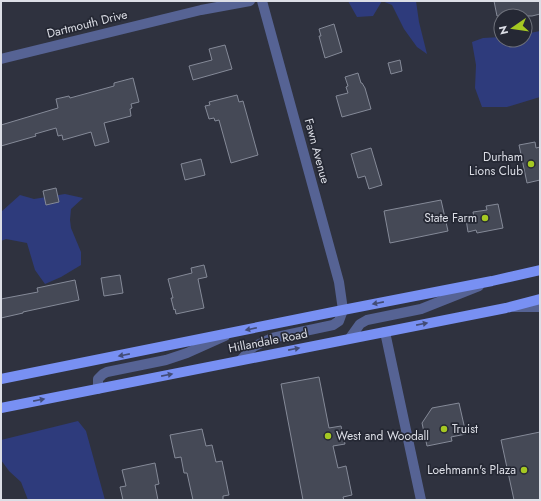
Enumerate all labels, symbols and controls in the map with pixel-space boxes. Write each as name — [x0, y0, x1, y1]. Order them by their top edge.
street label: Dartmouth Drive — [45, 5, 129, 43]
north arrow — [493, 8, 533, 48]
text: N — [494, 24, 512, 36]
street label: Fawn Avenue — [300, 116, 334, 186]
place label: Durham Lions Club — [469, 148, 523, 180]
marker: Durham Lions Club — [526, 159, 536, 169]
place label: State Farm — [424, 209, 477, 227]
marker: State Farm — [480, 213, 490, 223]
one-way arrow — [372, 300, 384, 306]
one-way arrow — [416, 321, 428, 327]
street label: Hillandale Road — [227, 325, 309, 357]
one-way arrow — [245, 326, 257, 332]
one-way arrow — [288, 346, 300, 352]
one-way arrow — [117, 352, 130, 358]
one-way arrow — [161, 372, 173, 378]
one-way arrow — [33, 397, 45, 403]
place label: Truist — [452, 420, 478, 438]
marker: Truist — [439, 424, 449, 434]
place label: West and Woodall — [336, 427, 429, 445]
marker: West and Woodall — [323, 431, 333, 441]
place label: Loehmann's Plaza — [427, 461, 516, 479]
marker: Loehmann's Plaza — [519, 465, 529, 475]

